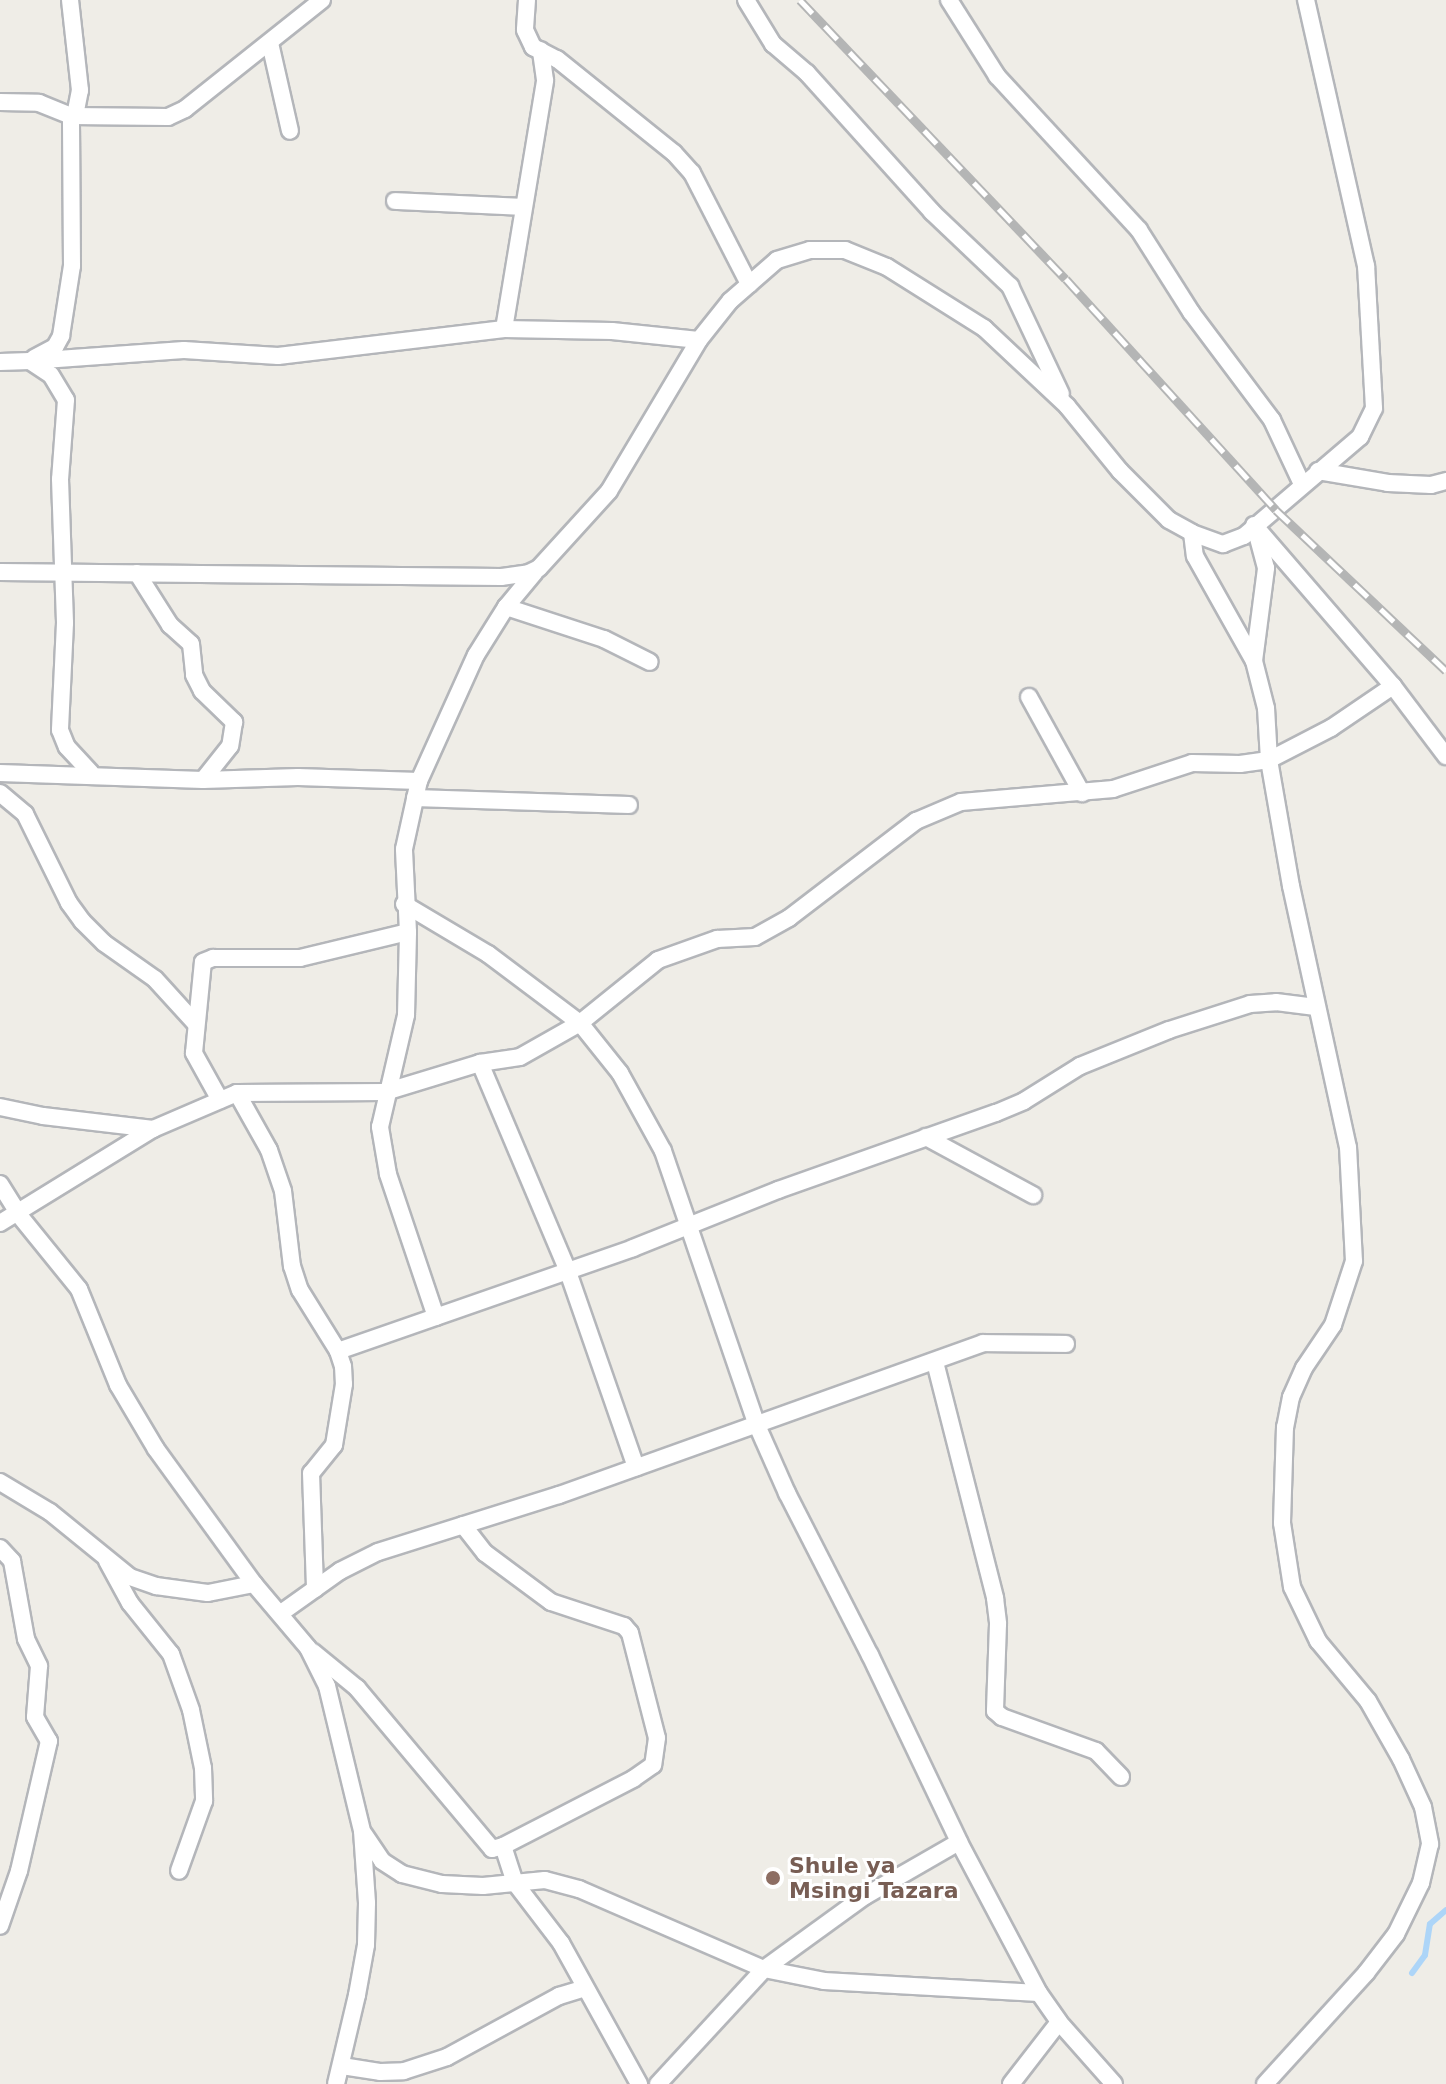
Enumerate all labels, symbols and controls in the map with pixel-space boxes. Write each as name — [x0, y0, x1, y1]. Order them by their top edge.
place label: Shule ya Msingi Tazara — [789, 1852, 959, 1904]
marker: Shule ya Msingi Tazara — [764, 1869, 782, 1887]

